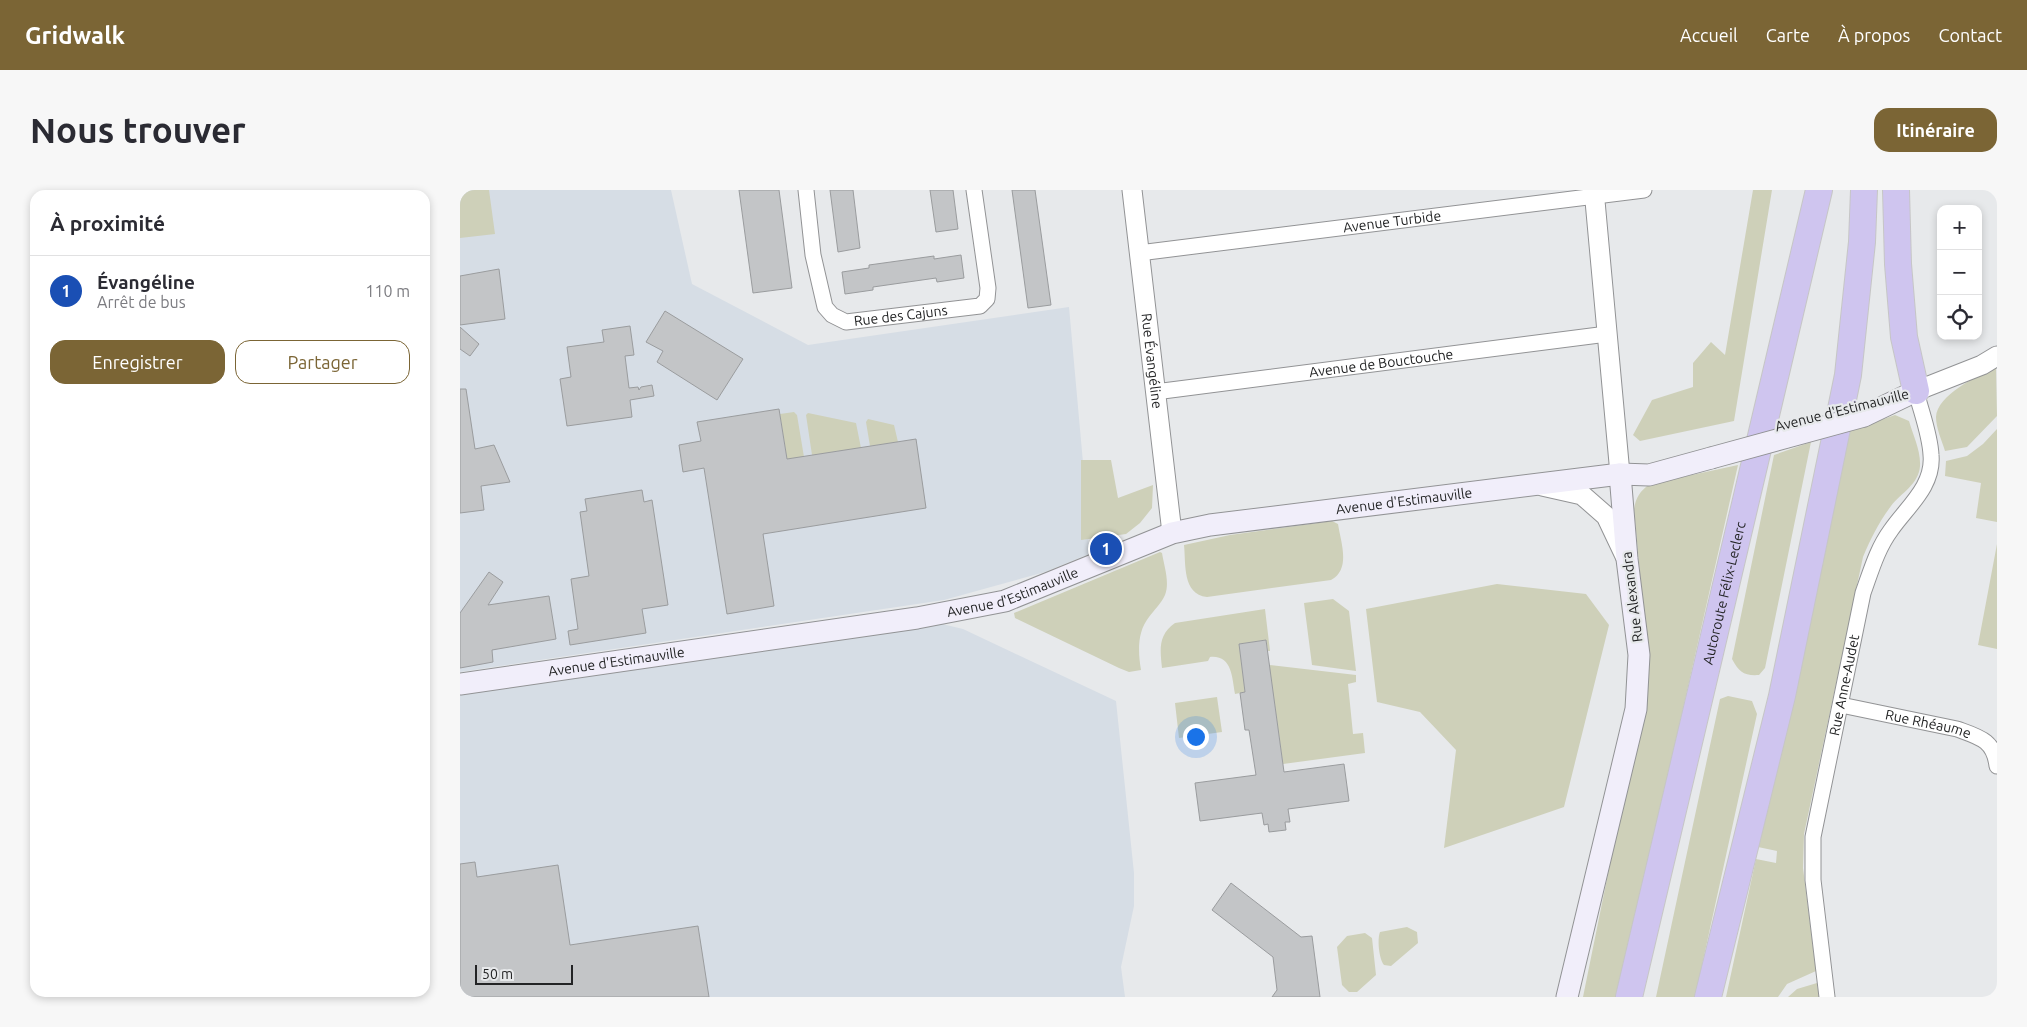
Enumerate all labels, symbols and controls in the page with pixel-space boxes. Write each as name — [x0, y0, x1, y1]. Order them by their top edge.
text: Gridwalk — [25, 22, 125, 49]
text: Accueil — [1680, 25, 1738, 45]
text: Carte — [1766, 25, 1810, 45]
text: À propos — [1838, 25, 1910, 45]
text: Contact — [1938, 25, 2002, 45]
button: Itinéraire — [1874, 108, 1997, 152]
text: Nous trouver — [30, 110, 246, 150]
map controls — [1937, 205, 1982, 340]
button: + — [1937, 205, 1982, 250]
street label: Avenue Turbide — [1342, 207, 1442, 235]
text: À proximité — [50, 211, 165, 235]
button: − — [1937, 250, 1982, 295]
text: Évangéline — [97, 271, 195, 293]
text: 1 — [61, 282, 71, 300]
text: 110 m — [365, 282, 410, 300]
text: Arrêt de bus — [97, 293, 186, 311]
button: locate — [1937, 295, 1982, 340]
street label: Rue des Cajuns — [853, 302, 948, 329]
street label: Rue Évangéline — [1138, 312, 1165, 409]
button: Enregistrer — [50, 340, 225, 384]
button: Partager — [235, 340, 410, 384]
street label: Avenue de Bouctouche — [1308, 346, 1454, 380]
street label: Avenue d'Estimauville — [1773, 386, 1911, 434]
street label: Avenue d'Estimauville — [1335, 484, 1473, 517]
street label: Autoroute Félix-Leclerc — [1700, 519, 1749, 666]
pin: 1 — [1090, 530, 1122, 568]
street label: Rue Alexandra — [1619, 551, 1645, 643]
street label: Avenue d'Estimauville — [945, 564, 1081, 620]
street label: Rue Anne-Audet — [1826, 632, 1862, 737]
street label: Avenue d'Estimauville — [547, 644, 686, 679]
street label: Rue Rhéaume — [1884, 706, 1973, 741]
your location — [1183, 724, 1209, 750]
scale bar — [475, 962, 572, 985]
text: 50 m — [482, 966, 513, 982]

